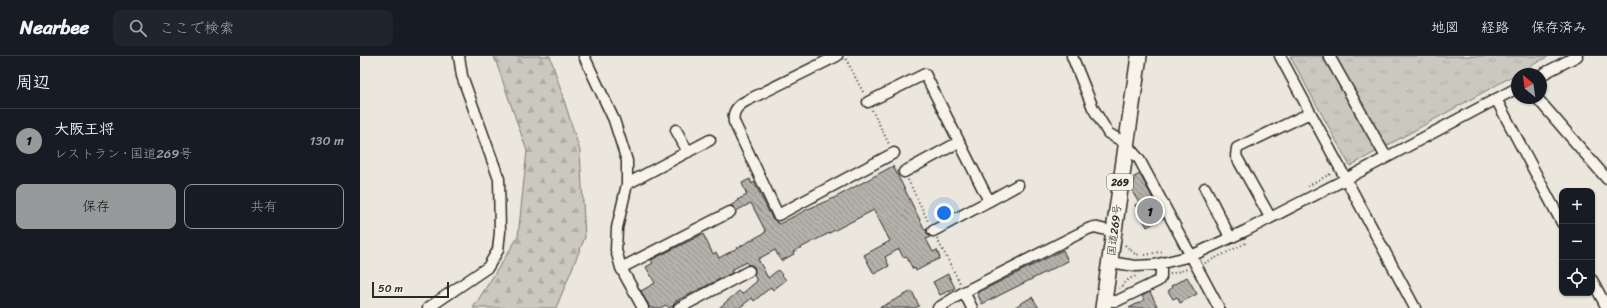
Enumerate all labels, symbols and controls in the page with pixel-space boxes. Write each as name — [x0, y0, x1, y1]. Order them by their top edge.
search box — [113, 10, 393, 46]
text: Nearbee — [20, 11, 89, 44]
text: ここで検索 — [159, 15, 234, 41]
text: 地図 — [1431, 15, 1459, 40]
text: 経路 — [1481, 15, 1509, 40]
text: 保存済み — [1531, 15, 1587, 40]
icon: search — [127, 17, 149, 39]
text: 周辺 — [16, 67, 50, 97]
north arrow — [1511, 68, 1547, 104]
text: 大阪王将 — [54, 116, 114, 142]
text: 1 — [26, 129, 32, 152]
text: 130 m — [310, 129, 344, 152]
text: レストラン · 国道269号 — [54, 142, 192, 165]
road number: 269 — [1107, 174, 1133, 190]
button: 保存 — [16, 184, 176, 229]
button: 共有 — [184, 184, 344, 229]
map controls — [1559, 188, 1595, 296]
button: + — [1559, 188, 1595, 224]
pin: 1 — [1137, 196, 1163, 226]
your location — [934, 203, 954, 223]
street label: 国道269号 — [1102, 203, 1127, 257]
button: − — [1559, 224, 1595, 260]
button: locate — [1559, 260, 1595, 296]
text: 50 m — [378, 279, 403, 298]
scale bar — [372, 280, 449, 299]

